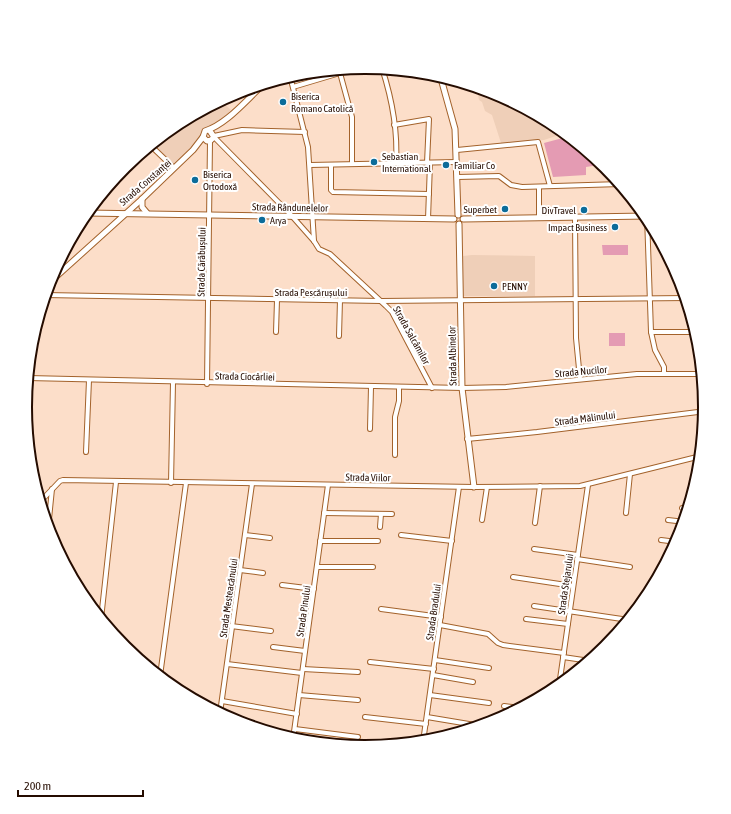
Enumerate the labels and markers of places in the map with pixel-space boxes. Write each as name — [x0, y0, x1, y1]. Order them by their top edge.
place label: Biserica Romano Catolică — [291, 91, 354, 114]
marker: Biserica Romano Catolică — [278, 97, 288, 107]
place label: Sebastian International — [382, 151, 432, 174]
marker: Sebastian International — [369, 157, 379, 167]
marker: Familiar Co — [441, 160, 451, 170]
place label: Familiar Co — [454, 160, 495, 171]
place label: Biserica Ortodoxă — [203, 169, 238, 192]
marker: Biserica Ortodoxă — [190, 175, 200, 185]
place label: Superbet — [464, 204, 497, 215]
marker: Superbet — [500, 204, 510, 214]
place label: DivTravel — [542, 205, 576, 216]
marker: DivTravel — [579, 205, 589, 215]
marker: Arya — [257, 215, 267, 225]
place label: Arya — [270, 215, 287, 226]
place label: Impact Business — [548, 222, 607, 233]
marker: Impact Business — [610, 222, 620, 232]
marker: PENNY — [489, 281, 499, 291]
place label: PENNY — [502, 281, 528, 292]

